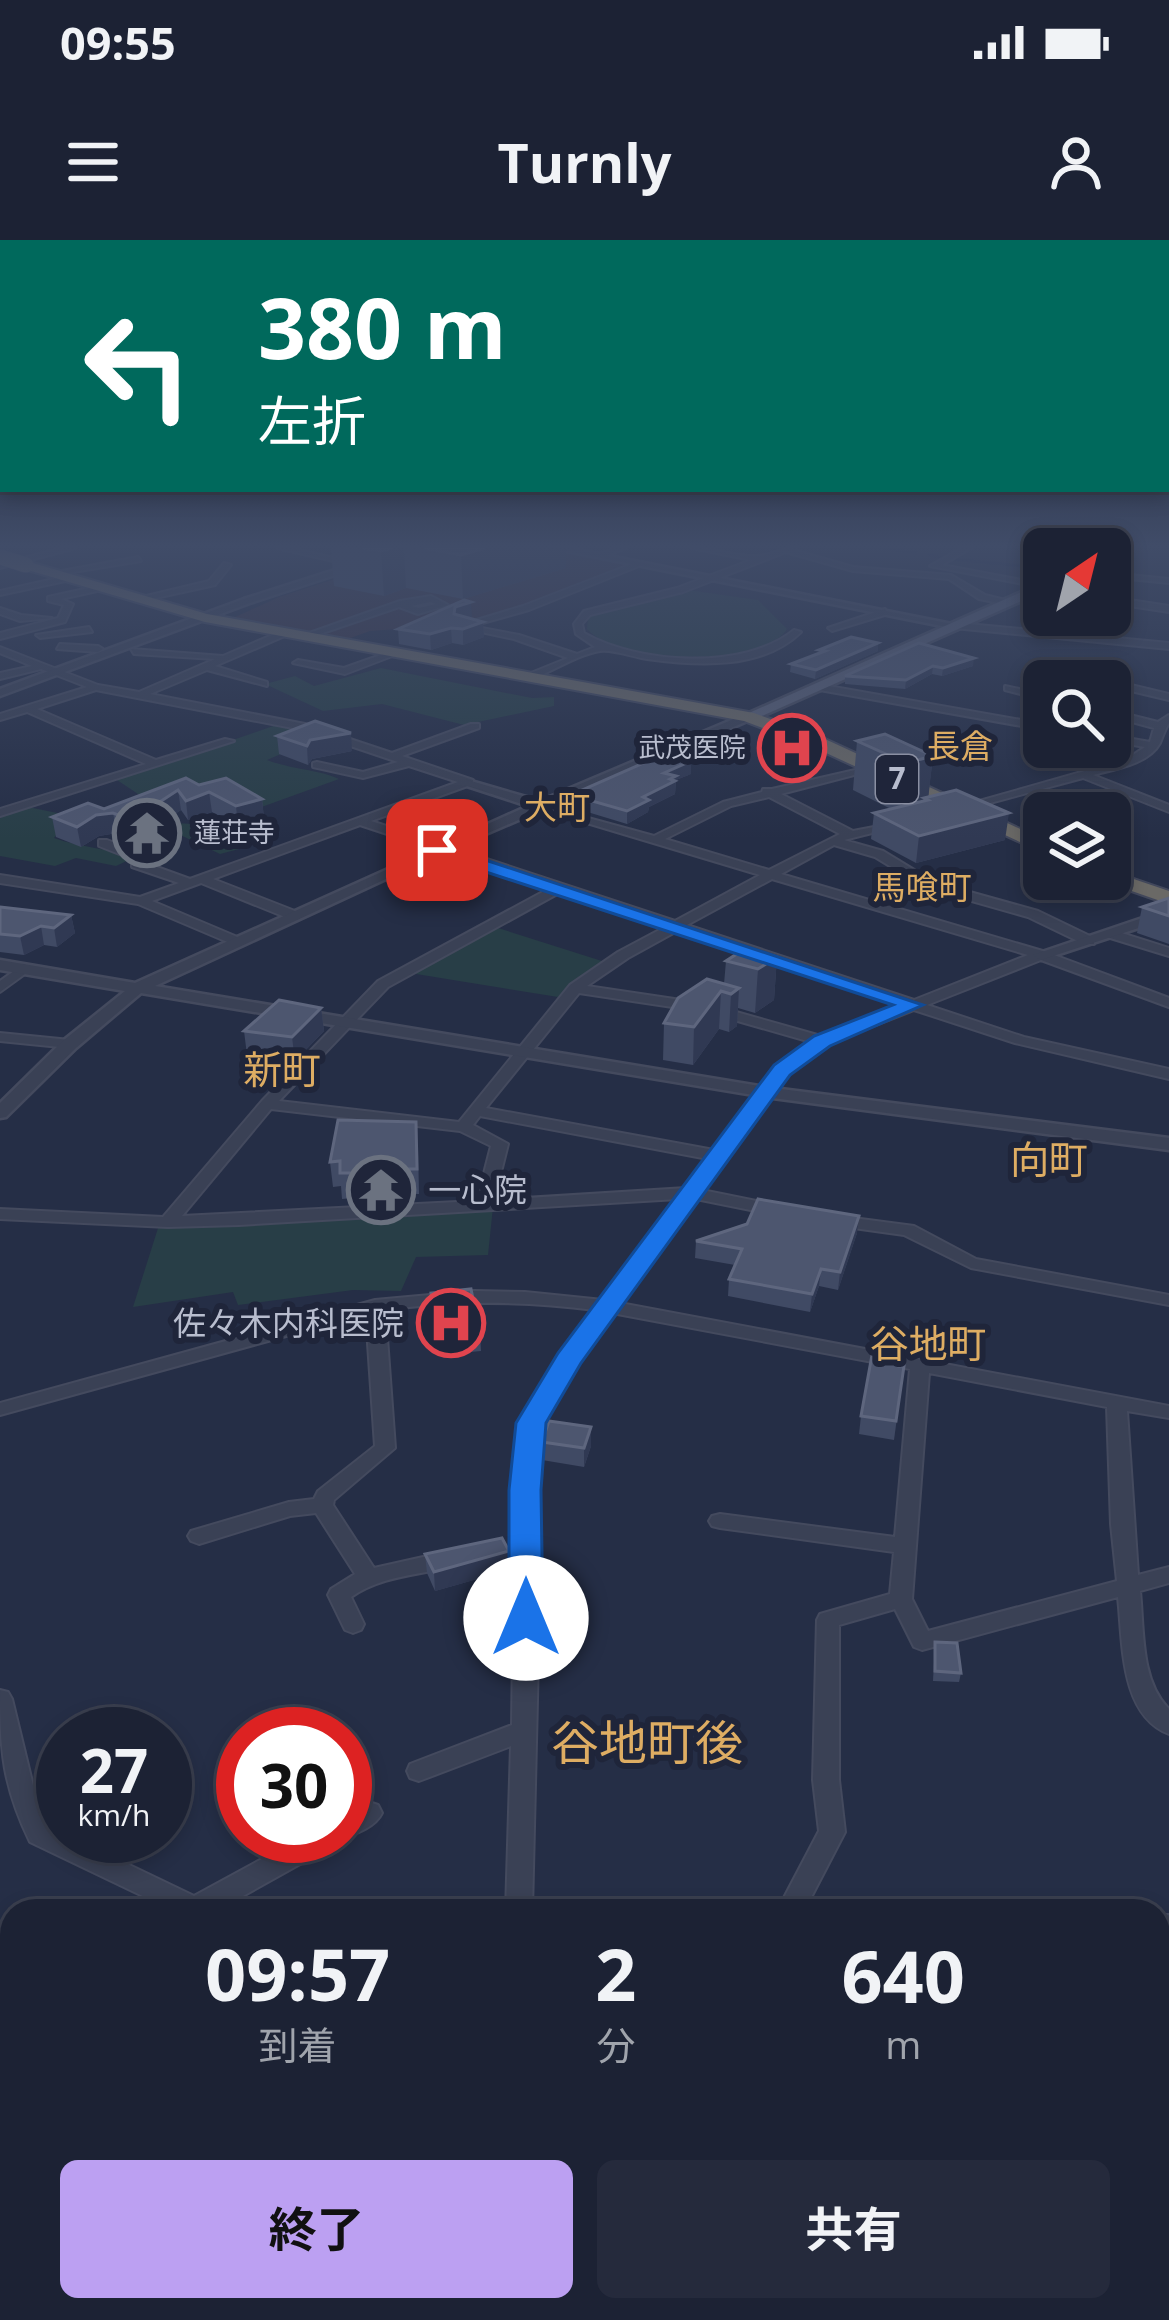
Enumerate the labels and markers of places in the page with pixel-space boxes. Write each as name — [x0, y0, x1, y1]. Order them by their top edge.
hospital icon: 武茂医院 — [757, 713, 827, 783]
place label: 武茂医院 — [638, 728, 746, 765]
temple icon: 蓮荘寺 — [112, 798, 182, 868]
pin — [386, 799, 488, 901]
place label: 蓮荘寺 — [194, 813, 275, 850]
temple icon: 一心院 — [346, 1155, 416, 1225]
place label: 一心院 — [428, 1167, 527, 1212]
hospital icon: 佐々木内科医院 — [416, 1288, 486, 1358]
place label: 佐々木内科医院 — [173, 1300, 404, 1345]

